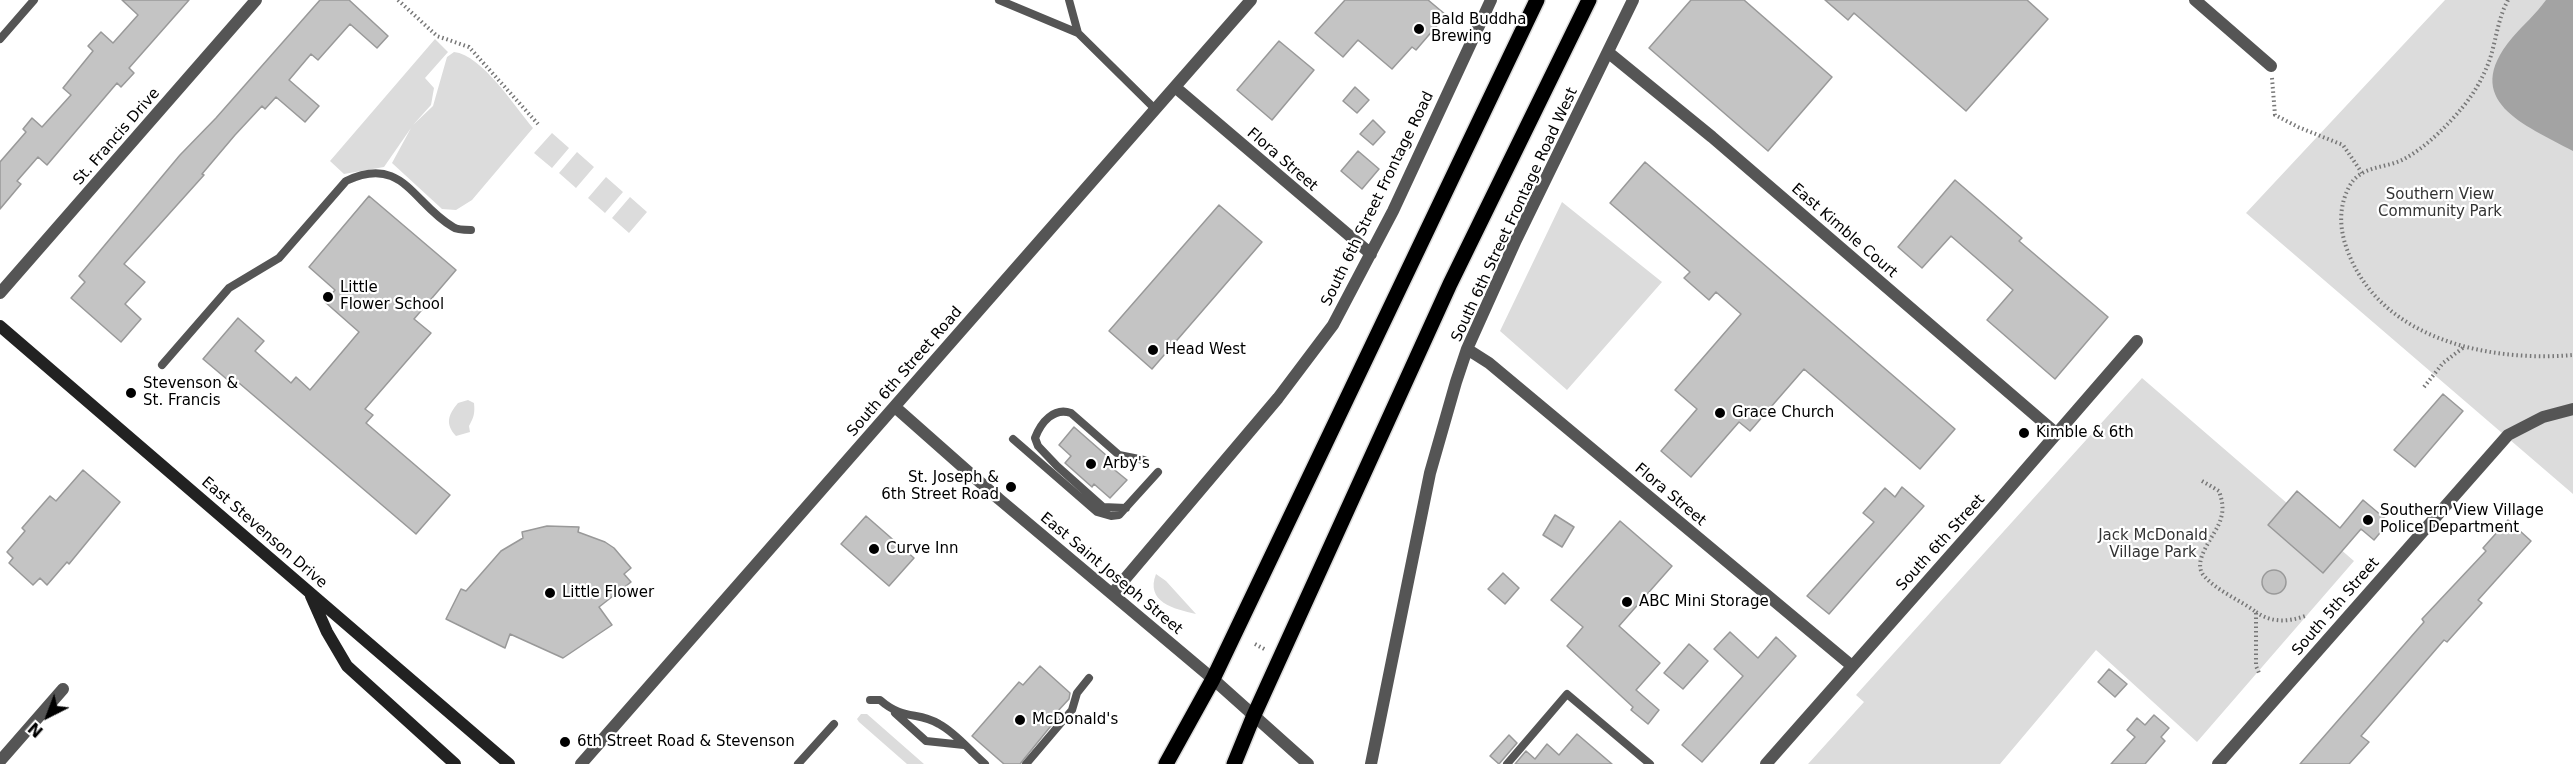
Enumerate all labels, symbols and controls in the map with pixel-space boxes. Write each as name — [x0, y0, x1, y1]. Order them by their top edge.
place label: Bald Buddha Brewing — [1431, 11, 1526, 46]
marker: Bald Buddha Brewing — [1412, 22, 1426, 36]
street label: St. Francis Drive — [70, 85, 164, 189]
street label: South 6th Street Frontage Road West — [1448, 85, 1582, 345]
street label: South 6th Street Frontage Road — [1318, 89, 1438, 309]
street label: Flora Street — [1243, 124, 1321, 196]
street label: East Kimble Court — [1787, 180, 1901, 282]
park label: Southern View Community Park — [2378, 186, 2502, 221]
place label: Little Flower School — [340, 279, 444, 314]
marker: Little Flower School — [321, 290, 335, 304]
street label: South 6th Street Road — [844, 303, 966, 441]
place label: Head West — [1165, 341, 1246, 359]
marker: Head West — [1146, 343, 1160, 357]
place label: Stevenson & St. Francis — [143, 375, 238, 410]
marker: Stevenson & St. Francis — [124, 386, 138, 400]
place label: Grace Church — [1732, 404, 1834, 422]
marker: Grace Church — [1713, 406, 1727, 420]
place label: Kimble & 6th — [2036, 424, 2134, 442]
marker: Kimble & 6th — [2017, 426, 2031, 440]
place label: Arby's — [1103, 455, 1150, 473]
marker: Arby's — [1084, 457, 1098, 471]
street label: Flora Street — [1631, 460, 1709, 530]
place label: St. Joseph & 6th Street Road — [881, 469, 999, 504]
street label: East Stevenson Drive — [197, 474, 331, 592]
marker: St. Joseph & 6th Street Road — [1004, 480, 1018, 494]
street label: South 6th Street — [1893, 491, 1989, 595]
place label: Southern View Village Police Department — [2380, 502, 2544, 537]
street label: East Saint Joseph Street — [1036, 509, 1186, 639]
marker: Southern View Village Police Department — [2361, 513, 2375, 527]
park label: Jack McDonald Village Park — [2098, 527, 2208, 562]
place label: Curve Inn — [886, 540, 958, 558]
marker: Curve Inn — [867, 542, 881, 556]
street label: South 5th Street — [2289, 554, 2383, 660]
place label: Little Flower — [562, 584, 654, 602]
marker: Little Flower — [543, 586, 557, 600]
place label: ABC Mini Storage — [1639, 593, 1769, 611]
marker: ABC Mini Storage — [1620, 595, 1634, 609]
north arrow — [18, 686, 78, 746]
place label: McDonald's — [1032, 711, 1118, 729]
marker: McDonald's — [1013, 713, 1027, 727]
text: N — [24, 718, 47, 741]
place label: 6th Street Road & Stevenson — [577, 733, 795, 751]
marker: 6th Street Road & Stevenson — [558, 735, 572, 749]

